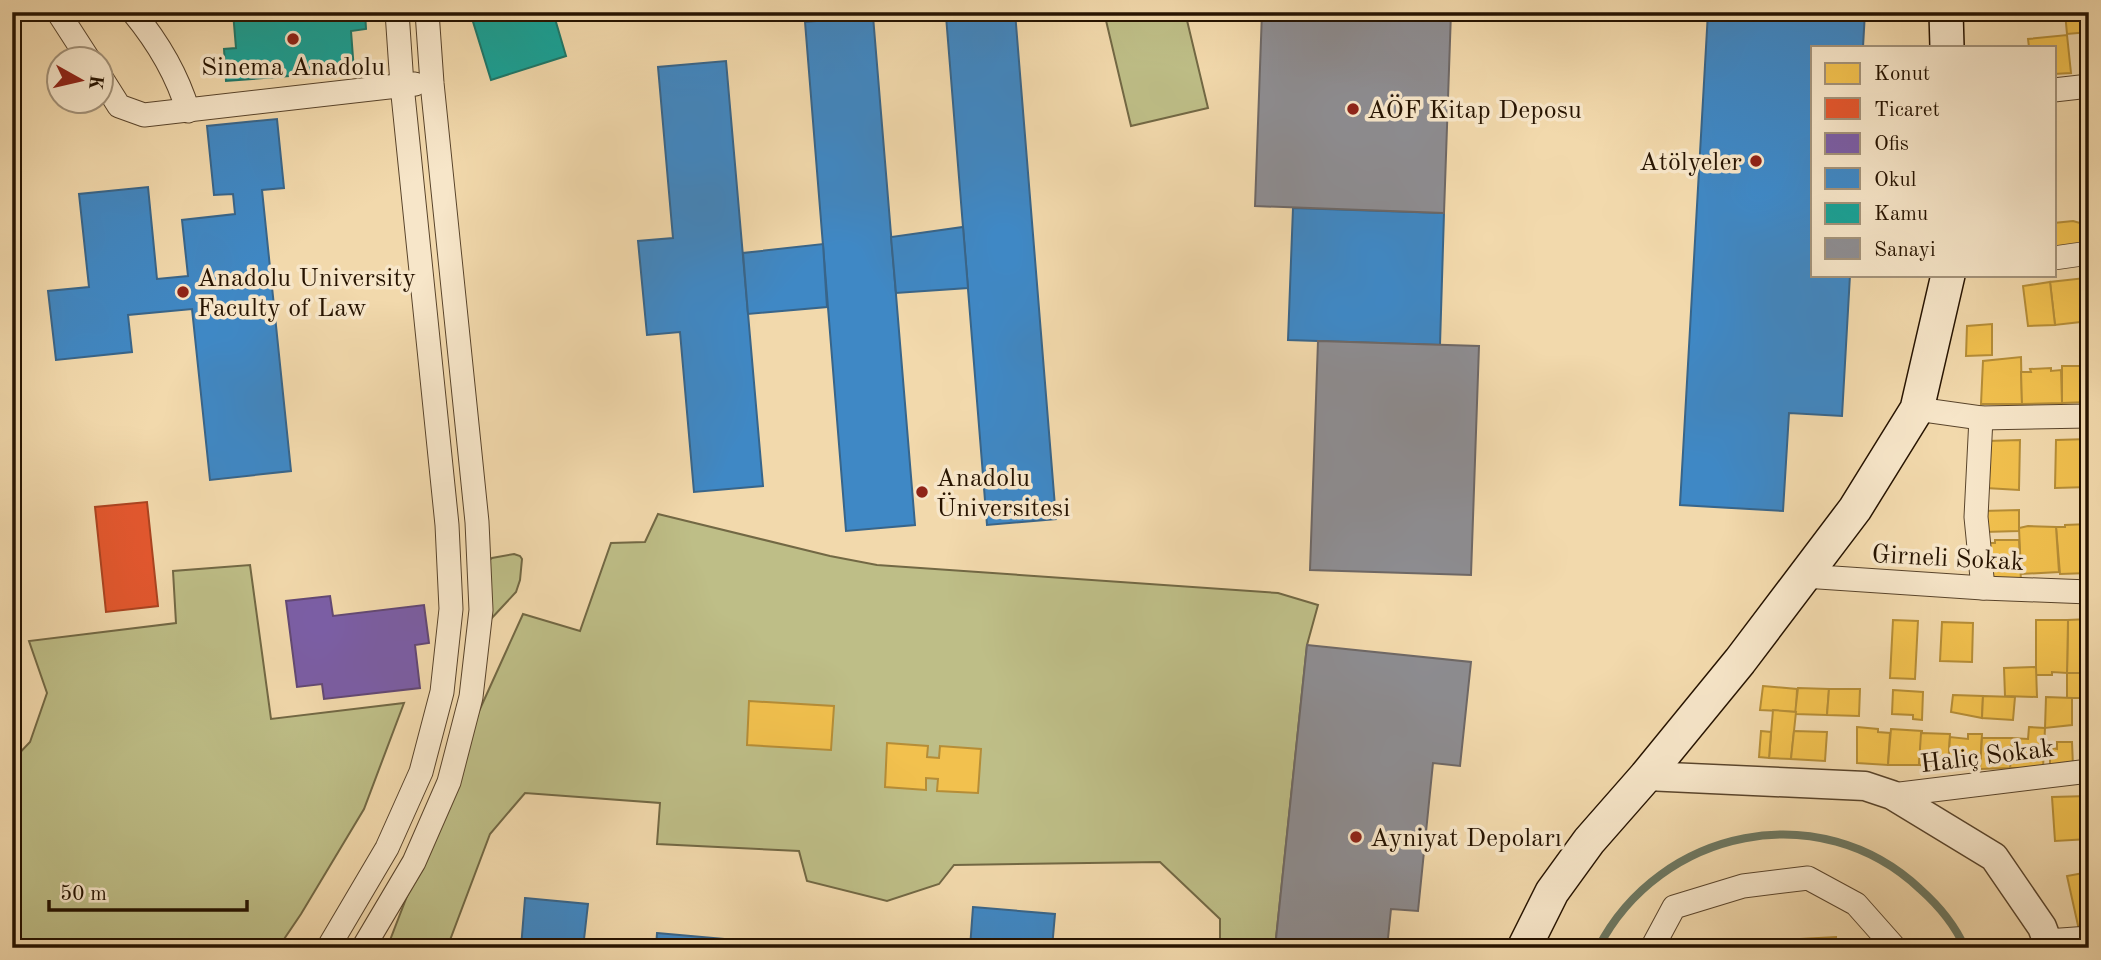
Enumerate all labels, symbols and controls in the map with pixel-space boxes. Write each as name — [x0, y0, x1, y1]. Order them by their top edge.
marker: Sinema Anadolu — [285, 31, 301, 47]
north arrow — [46, 46, 116, 116]
legend — [1811, 46, 2056, 276]
place label: Sinema Anadolu — [201, 55, 385, 81]
text: Konut — [1874, 64, 1930, 85]
text: K — [84, 73, 105, 91]
place label: AÖF Kitap Deposu — [1367, 94, 1582, 124]
text: Ticaret — [1874, 100, 1940, 121]
marker: AÖF Kitap Deposu — [1345, 101, 1361, 117]
text: Ofis — [1874, 134, 1909, 155]
place label: Atölyeler — [1639, 150, 1742, 176]
marker: Atölyeler — [1748, 153, 1764, 169]
text: Okul — [1874, 170, 1917, 191]
text: Kamu — [1874, 204, 1928, 225]
text: Sanayi — [1874, 240, 1936, 261]
place label: Anadolu University Faculty of Law — [197, 266, 416, 322]
marker: Anadolu University Faculty of Law — [175, 284, 191, 300]
place label: Anadolu Üniversitesi — [936, 466, 1070, 522]
marker: Anadolu Üniversitesi — [914, 484, 930, 500]
street label: Girneli Sokak — [1871, 542, 2025, 576]
street label: Haliç Sokak — [1919, 736, 2056, 778]
place label: Ayniyat Depoları — [1370, 826, 1562, 852]
marker: Ayniyat Depoları — [1348, 829, 1364, 845]
scale bar — [49, 869, 247, 913]
text: 50 m — [60, 884, 107, 905]

